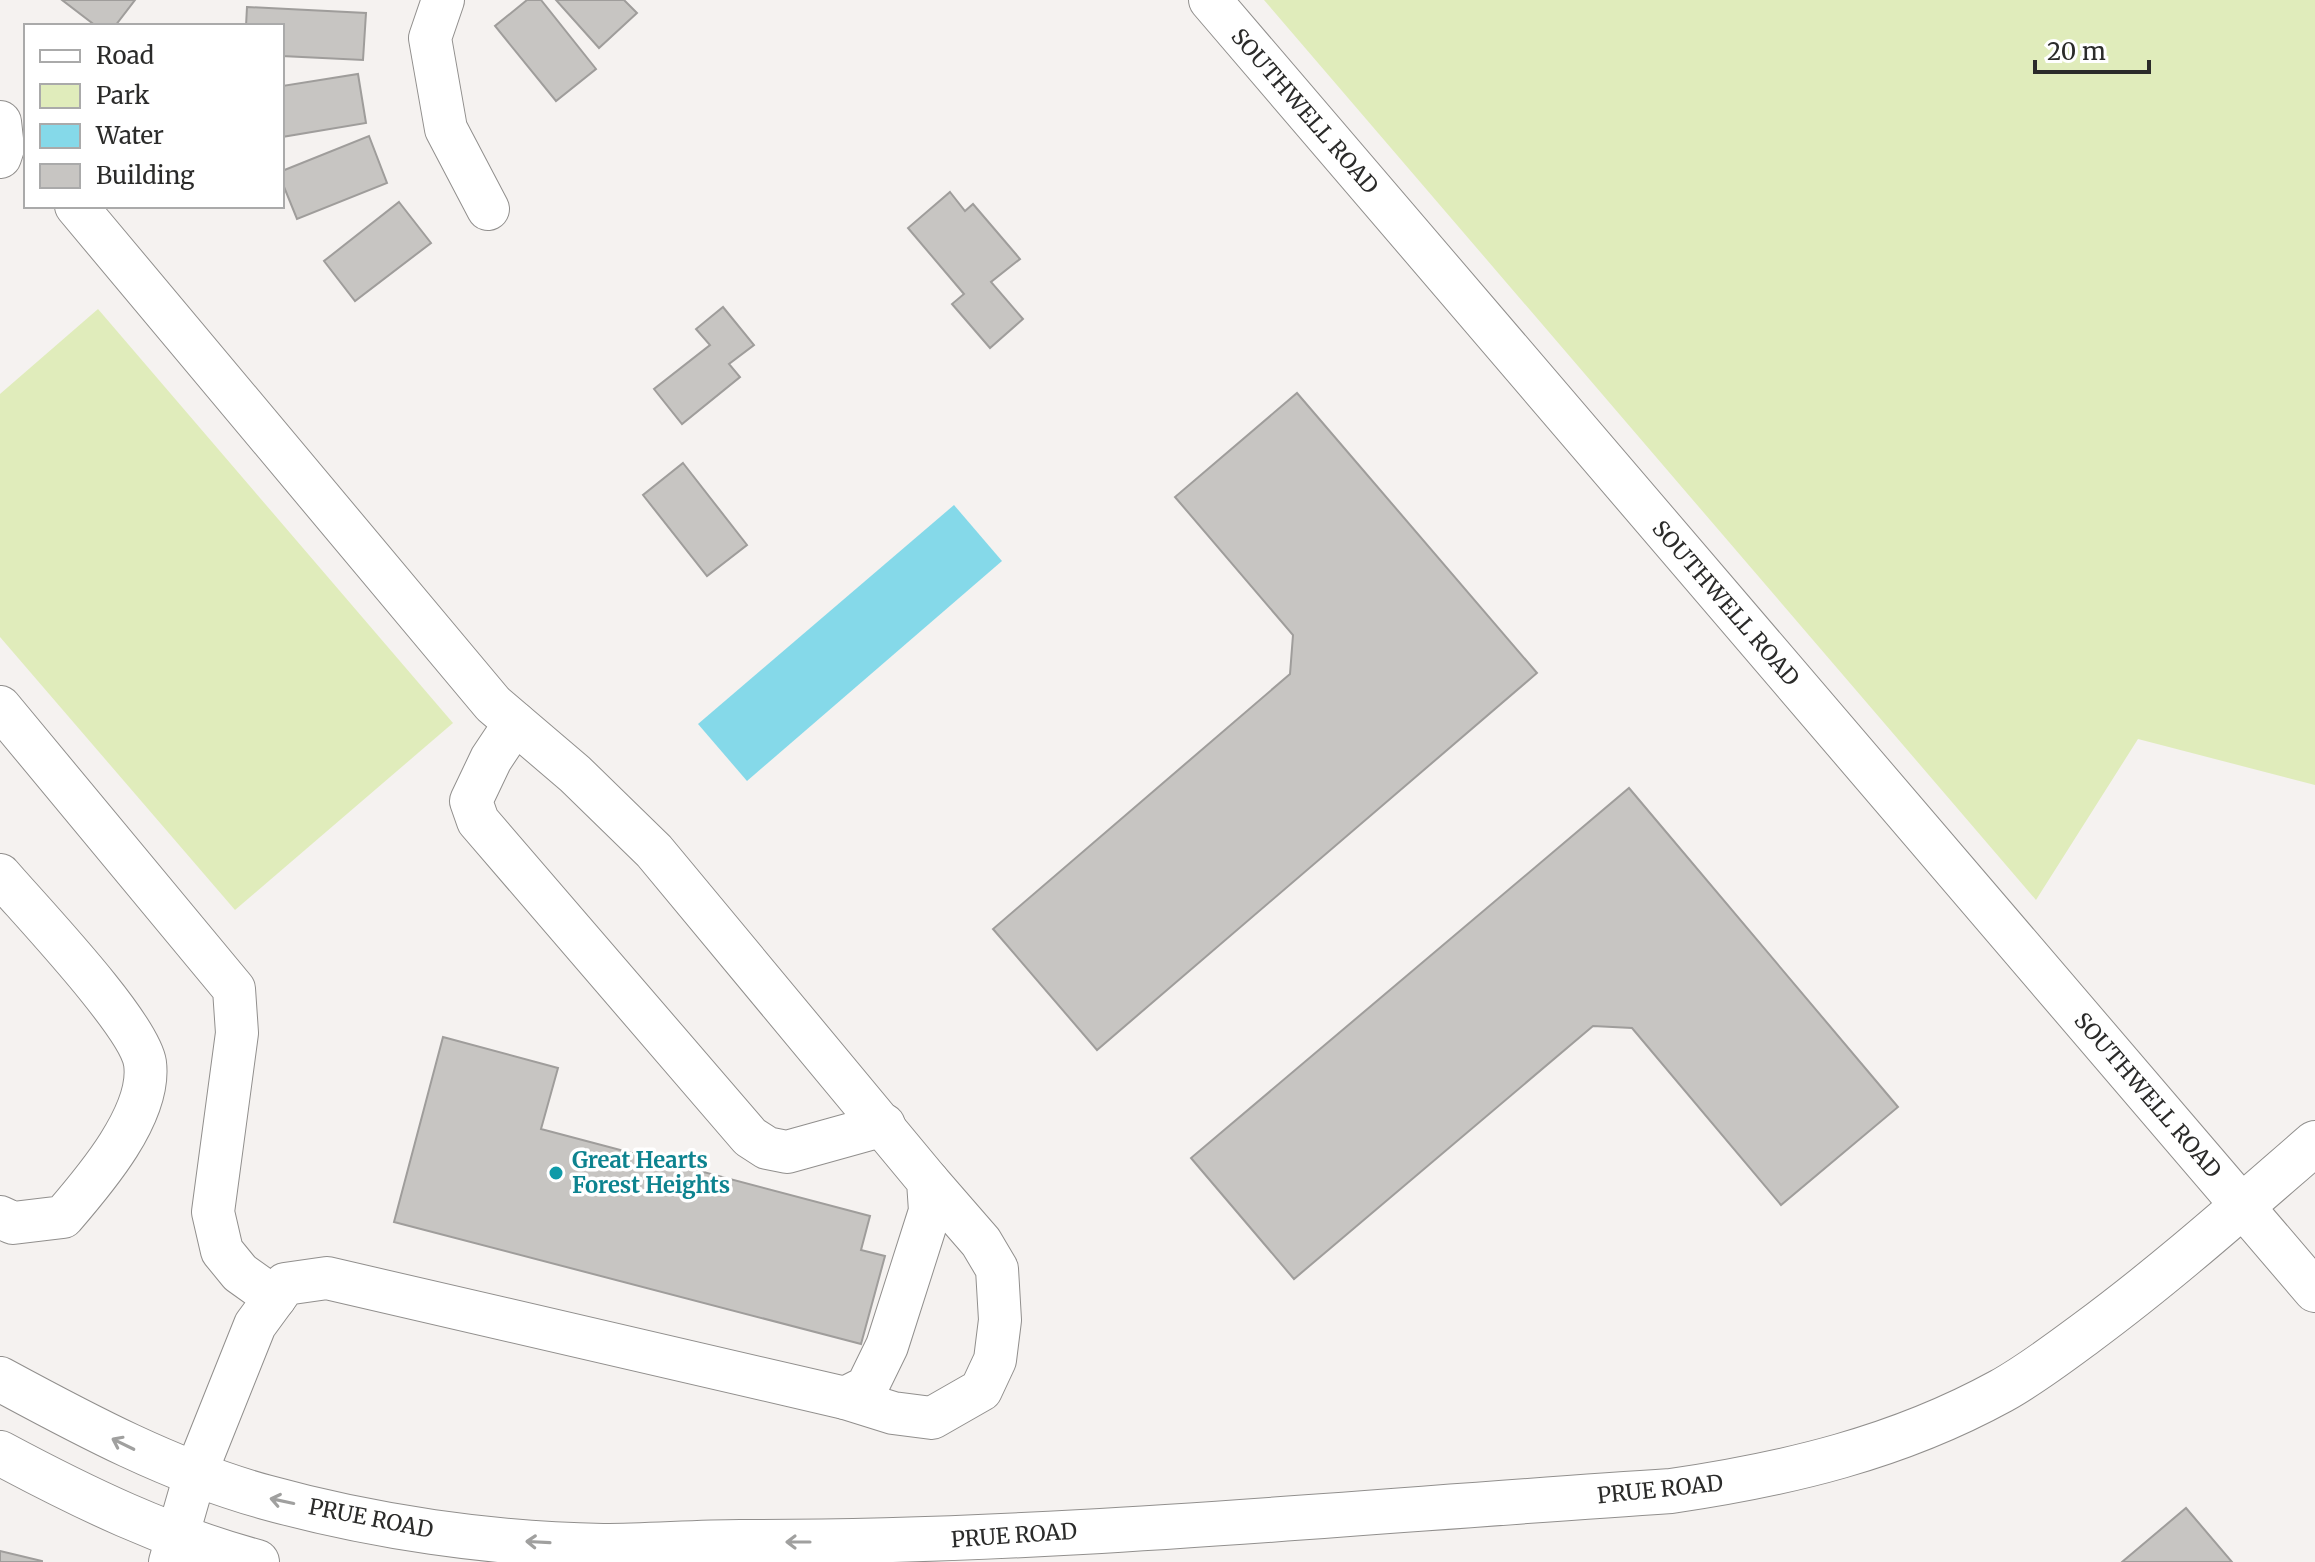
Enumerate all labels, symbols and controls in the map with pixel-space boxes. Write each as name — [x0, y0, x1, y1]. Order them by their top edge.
street label: SOUTHWELL ROAD — [1225, 22, 1385, 200]
legend — [24, 24, 284, 208]
scale bar — [2035, 24, 2149, 74]
text: 20 m — [2047, 36, 2106, 67]
text: Road — [96, 40, 154, 71]
text: Park — [96, 80, 150, 111]
text: Water — [95, 120, 164, 151]
text: Building — [96, 160, 195, 191]
street label: SOUTHWELL ROAD — [1646, 514, 1806, 692]
street label: SOUTHWELL ROAD — [2068, 1006, 2228, 1184]
place label: Great Hearts Forest Heights — [572, 1146, 730, 1199]
marker: Great Hearts Forest Heights — [547, 1164, 565, 1182]
one-way arrow — [112, 1435, 136, 1451]
street label: PRUE ROAD — [1596, 1468, 1724, 1510]
street label: PRUE ROAD — [306, 1492, 436, 1544]
one-way arrow — [270, 1493, 295, 1508]
street label: PRUE ROAD — [950, 1517, 1078, 1553]
one-way arrow — [525, 1534, 552, 1549]
one-way arrow — [785, 1534, 812, 1550]

